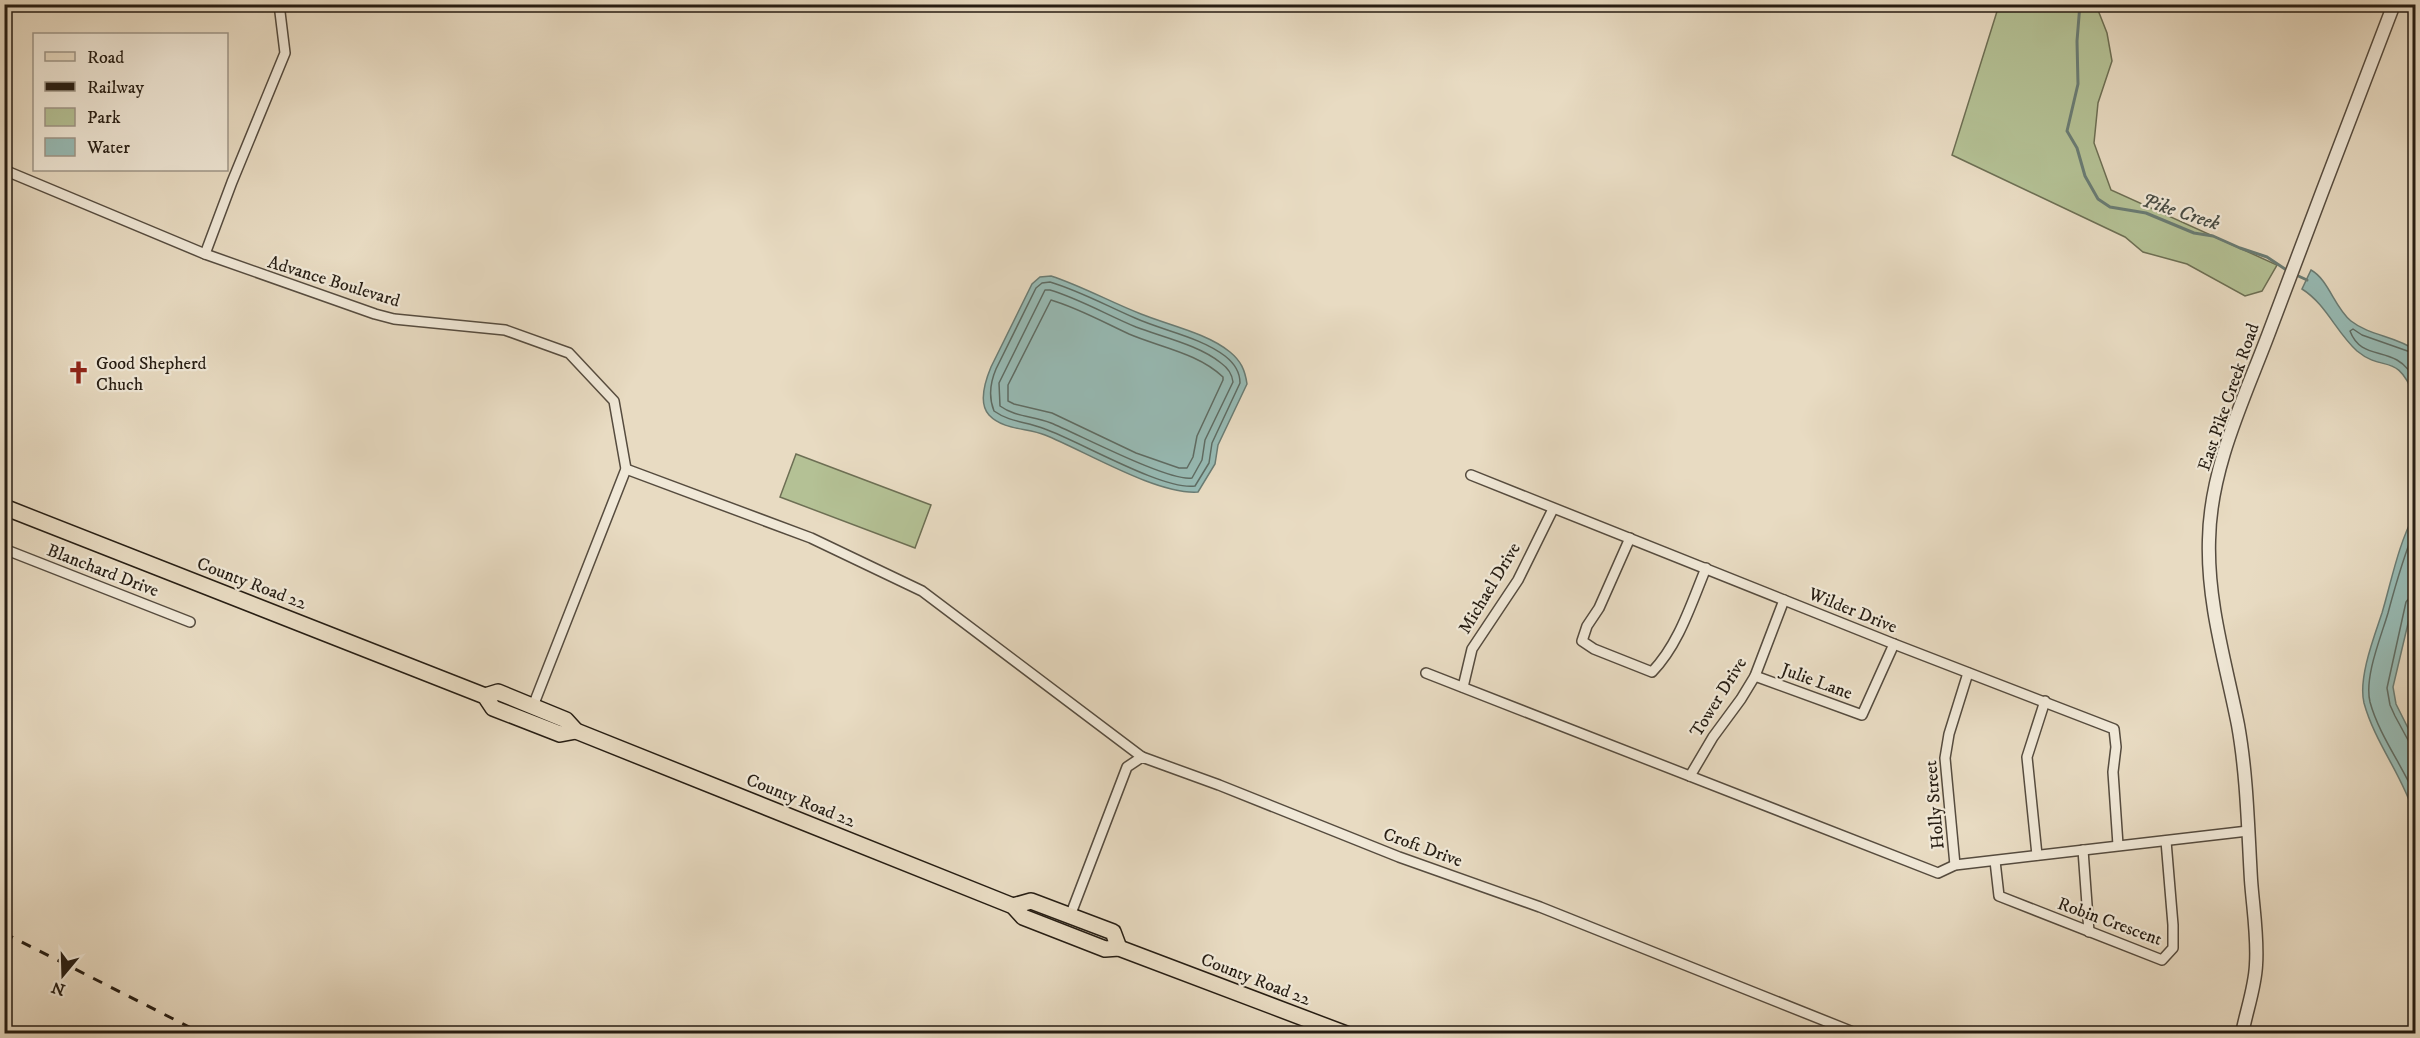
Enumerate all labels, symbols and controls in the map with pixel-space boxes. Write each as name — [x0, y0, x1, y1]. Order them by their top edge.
legend — [33, 33, 228, 171]
text: Road — [87, 47, 124, 69]
text: Railway — [87, 77, 145, 99]
text: Park — [87, 107, 121, 129]
text: Water — [86, 137, 130, 159]
water label: Pike Creek — [2138, 188, 2223, 237]
street label: Advance Boulevard — [265, 251, 403, 313]
street label: East Pike Creek Road — [2193, 321, 2265, 474]
place label: Good Shepherd Chuch — [96, 353, 207, 396]
church icon: Good Shepherd Chuch — [65, 360, 91, 386]
street label: Michael Drive — [1454, 539, 1526, 638]
street label: Blanchard Drive — [44, 540, 162, 602]
street label: County Road 22 — [194, 553, 310, 615]
street label: Wilder Drive — [1804, 583, 1900, 639]
street label: Tower Drive — [1686, 654, 1752, 742]
street label: Julie Lane — [1776, 658, 1855, 705]
street label: Holly Street — [1920, 759, 1950, 850]
street label: County Road 22 — [743, 769, 859, 833]
street label: Croft Drive — [1380, 823, 1465, 872]
street label: Robin Crescent — [2055, 893, 2165, 951]
north arrow — [33, 945, 93, 1005]
street label: County Road 22 — [1198, 949, 1314, 1011]
text: N — [49, 977, 68, 1000]

